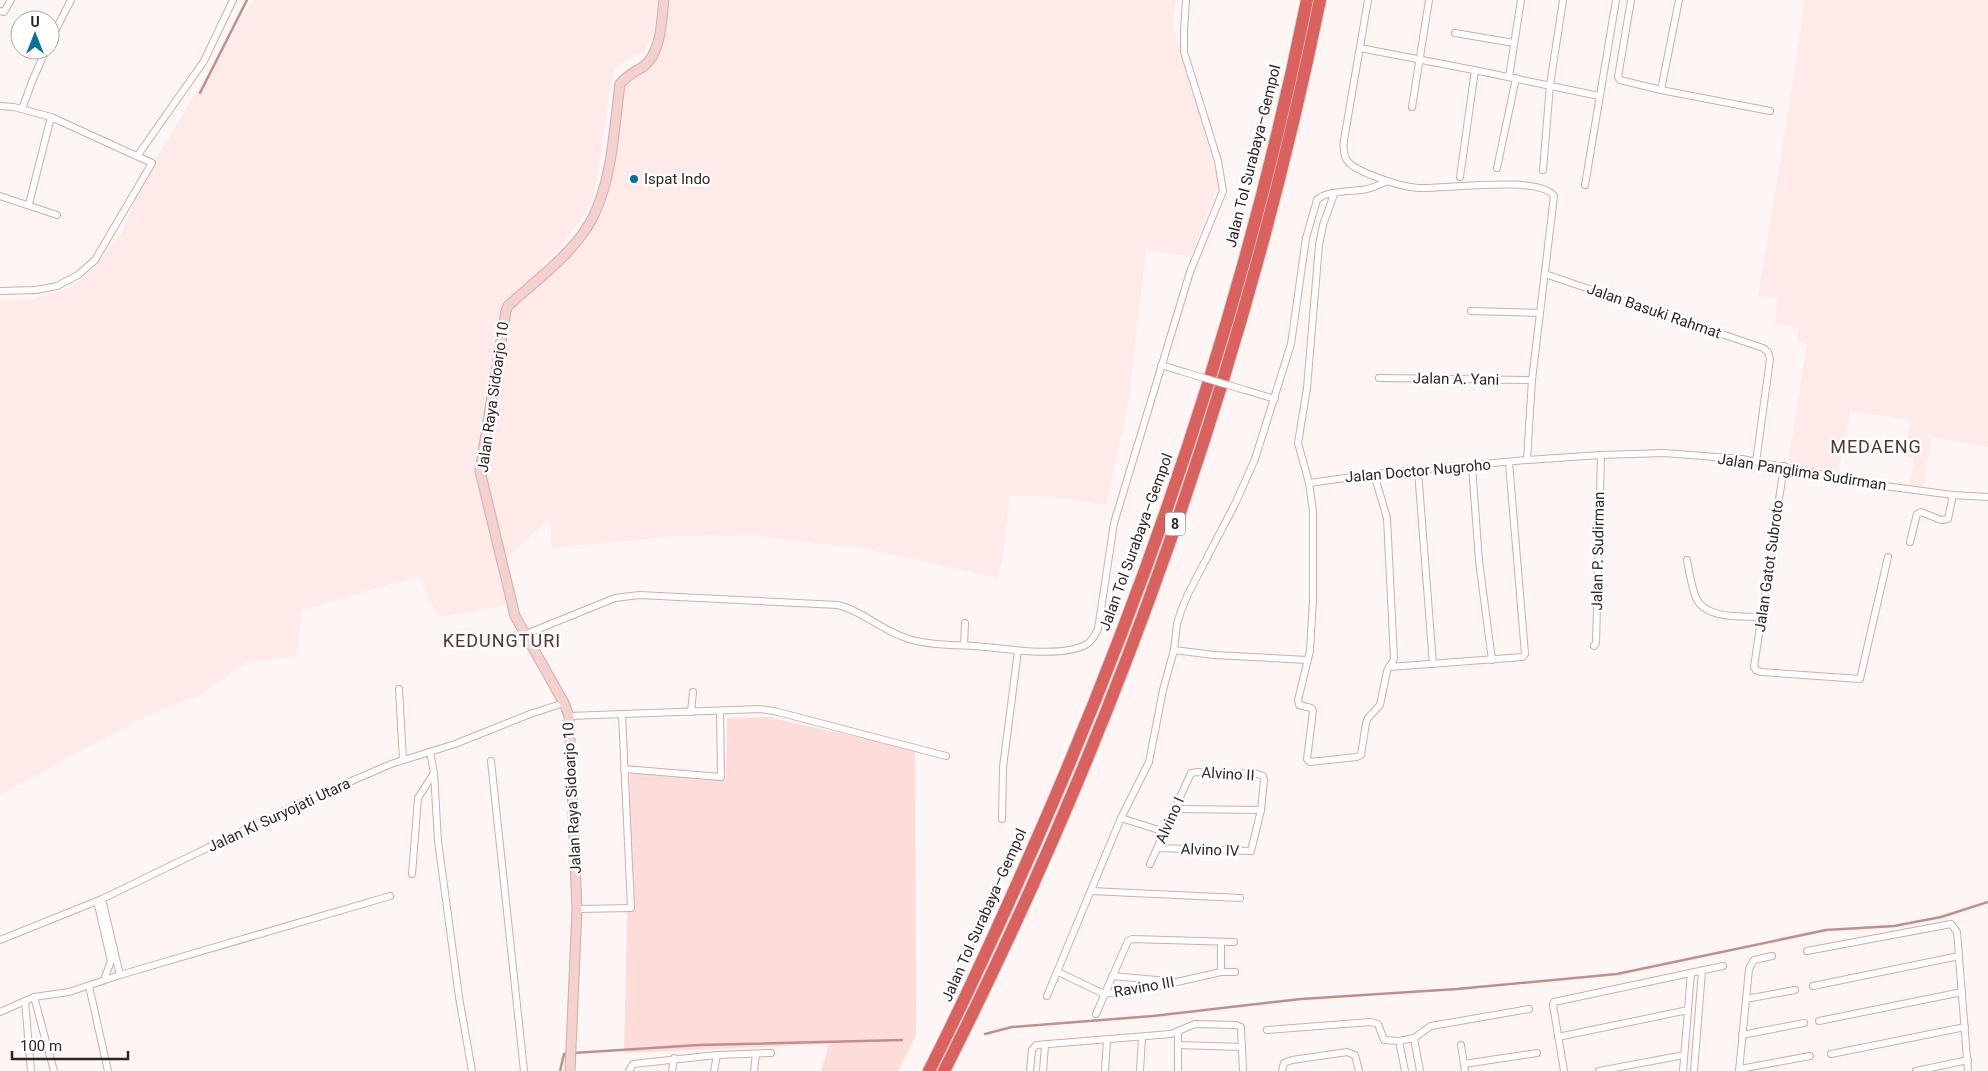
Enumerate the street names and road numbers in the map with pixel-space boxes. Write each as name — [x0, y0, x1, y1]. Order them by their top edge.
street label: Jalan Tol Surabaya–Gempol — [1222, 63, 1284, 249]
street label: Jalan Basuki Rahmat — [1585, 280, 1723, 342]
street label: Jalan Raya Sidoarjo 10 — [474, 321, 512, 473]
street label: Jalan A. Yani — [1413, 369, 1499, 389]
street label: Jalan Panglima Sudirman — [1716, 450, 1888, 494]
street label: Jalan Tol Surabaya–Gempol — [1095, 451, 1177, 633]
street label: Jalan Doctor Nugroho — [1344, 456, 1492, 486]
street label: Jalan P. Sudirman — [1588, 491, 1608, 611]
street label: Jalan Gatot Subroto — [1751, 499, 1787, 633]
road number: 8 — [1165, 512, 1185, 536]
street label: Jalan Raya Sidoarjo 10 — [559, 722, 585, 874]
street label: Alvino II — [1201, 764, 1255, 784]
street label: Jalan KI Suryojati Utara — [205, 774, 353, 856]
street label: Alvino I — [1152, 794, 1188, 846]
street label: Jalan Tol Surabaya–Gempol — [938, 826, 1030, 1004]
street label: Alvino IV — [1180, 840, 1240, 860]
street label: Ravino III — [1112, 973, 1176, 1001]

